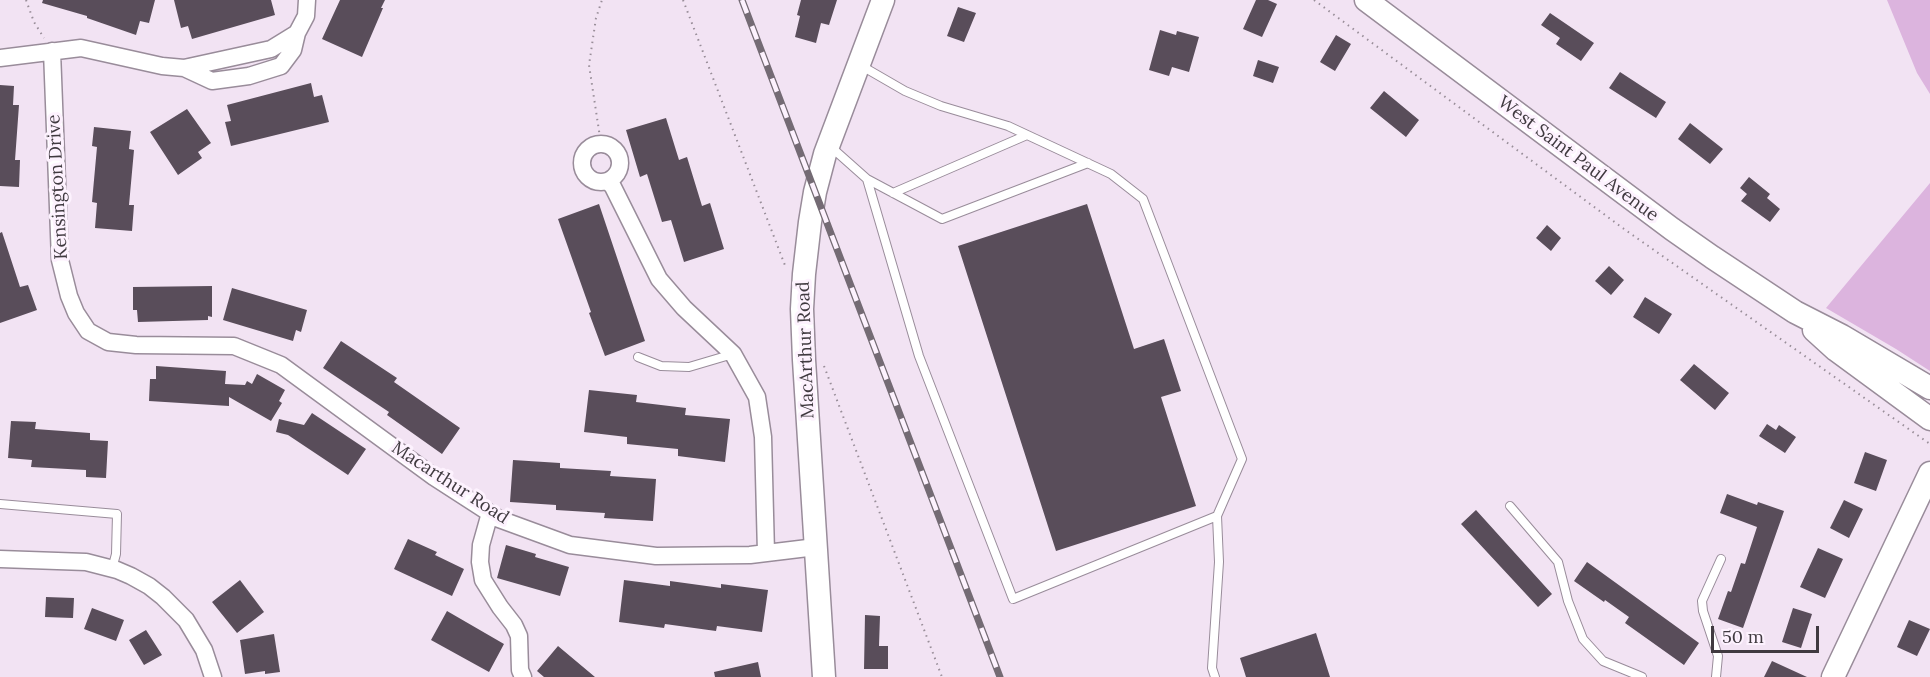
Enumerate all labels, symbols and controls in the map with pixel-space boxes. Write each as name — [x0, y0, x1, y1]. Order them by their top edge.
street label: West Saint Paul Avenue — [1493, 92, 1663, 226]
street label: Kensington Drive — [43, 114, 73, 260]
street label: MacArthur Road — [793, 281, 819, 419]
street label: Macarthur Road — [387, 437, 513, 529]
scale bar — [1714, 614, 1822, 652]
text: 50 m — [1722, 625, 1764, 648]

